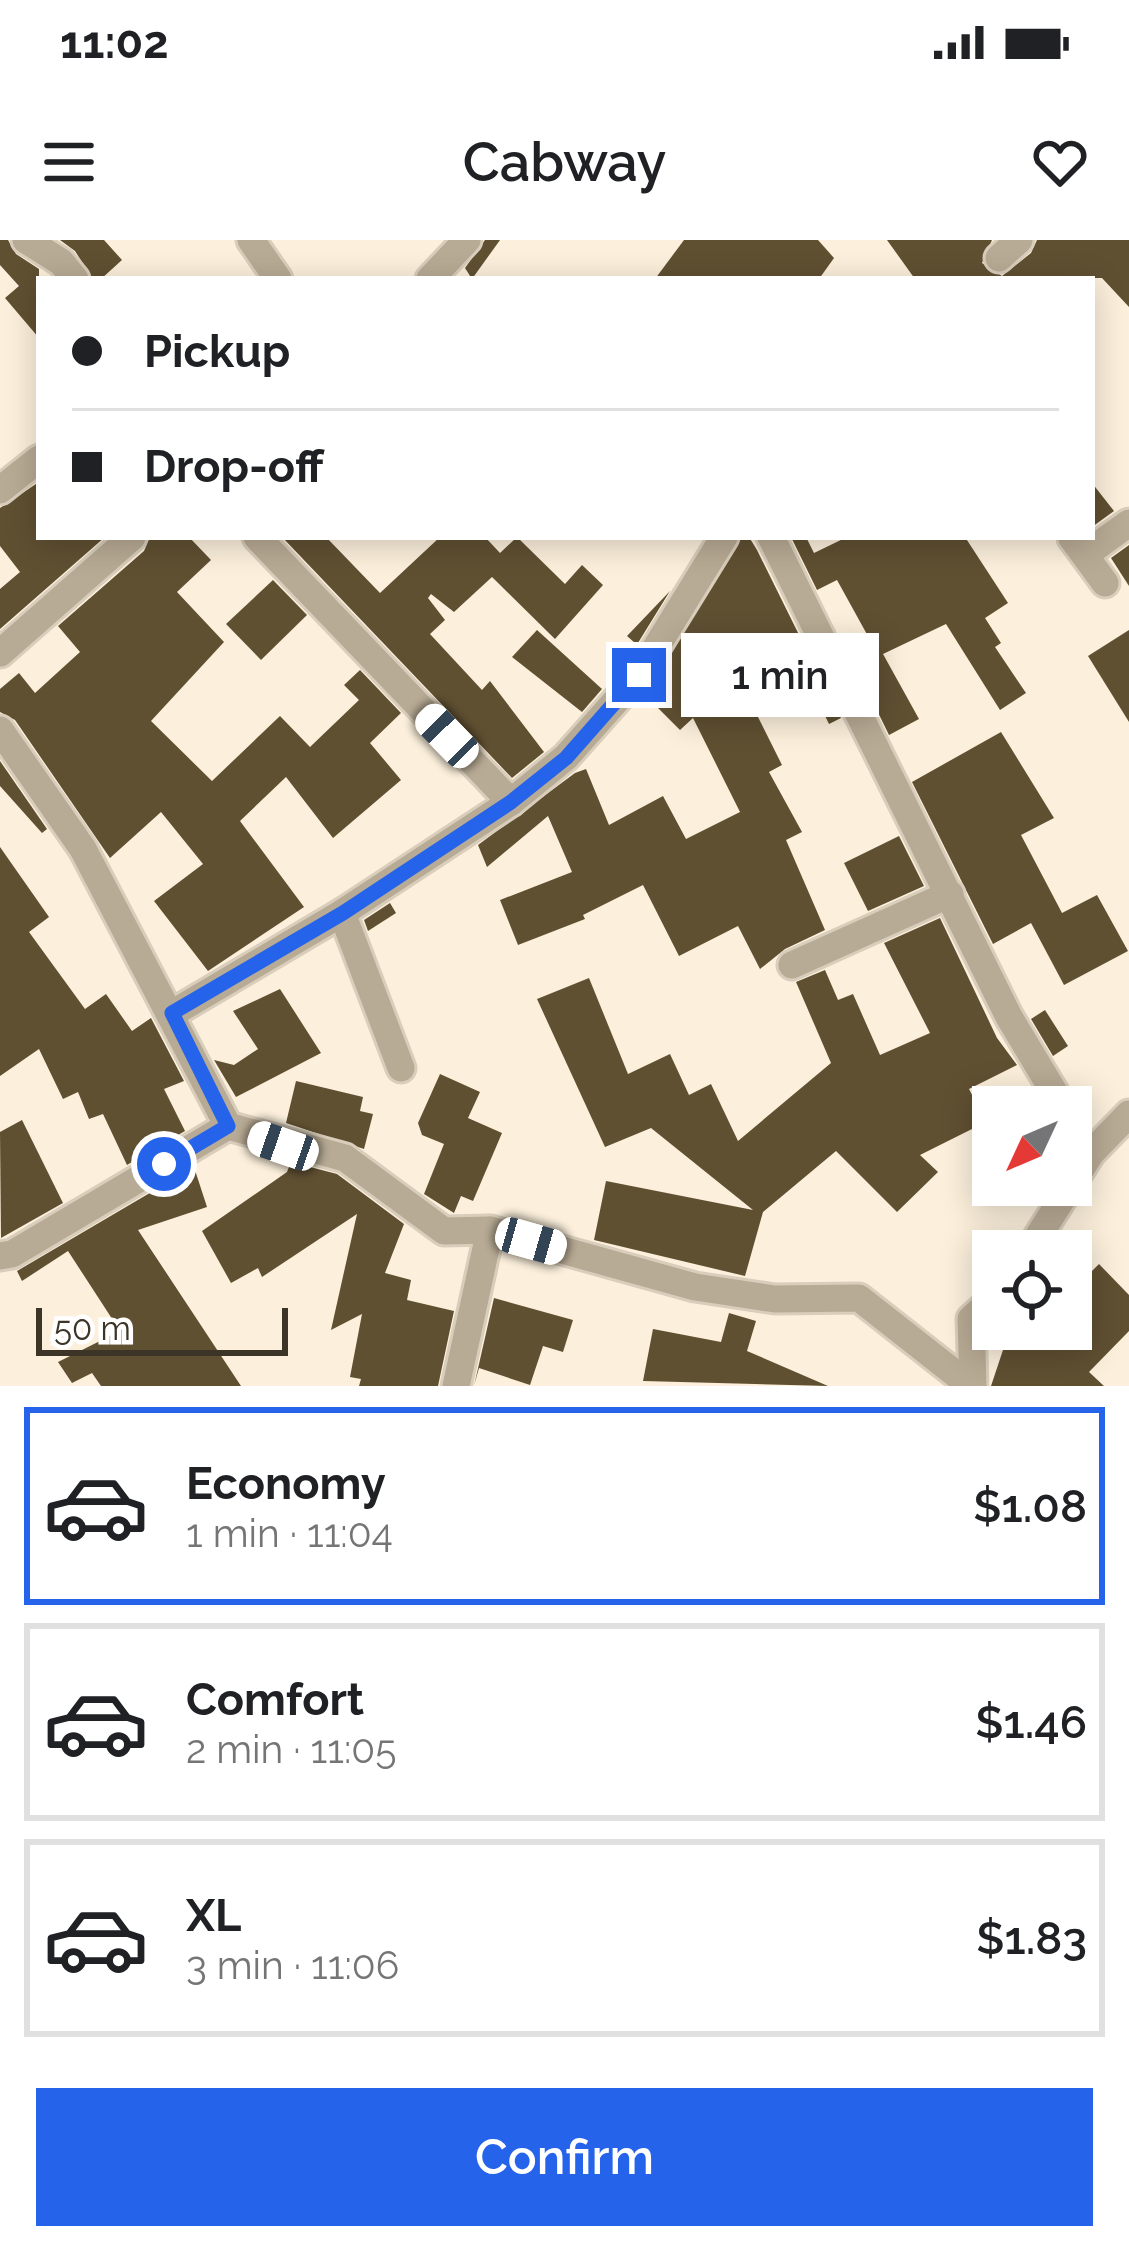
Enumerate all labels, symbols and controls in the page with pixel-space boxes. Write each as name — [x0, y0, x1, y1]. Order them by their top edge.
text: 11:02 — [60, 16, 169, 69]
icon: menu — [36, 129, 102, 195]
icon: heart — [1027, 129, 1093, 195]
text: Cabway — [463, 130, 666, 194]
text: Pickup — [144, 325, 290, 378]
text: Drop-off — [144, 440, 324, 493]
callout: 1 min — [681, 633, 879, 717]
route end — [612, 648, 666, 702]
text: 1 min — [732, 652, 828, 698]
car — [409, 698, 485, 774]
north arrow — [972, 1086, 1092, 1206]
map controls — [972, 1086, 1092, 1350]
car — [243, 1117, 323, 1175]
route start — [137, 1137, 191, 1191]
car — [491, 1214, 571, 1268]
button: locate — [972, 1230, 1092, 1350]
scale bar — [36, 1302, 288, 1355]
text: 50 m — [54, 1309, 131, 1348]
icon: car — [42, 1452, 150, 1560]
text: Economy — [186, 1457, 386, 1510]
text: $1.08 — [973, 1480, 1087, 1533]
text: 1 min · 11:04 — [186, 1510, 393, 1556]
icon: car — [42, 1668, 150, 1776]
text: Comfort — [186, 1673, 364, 1726]
text: $1.46 — [975, 1696, 1087, 1749]
text: 2 min · 11:05 — [186, 1726, 396, 1772]
icon: car — [42, 1884, 150, 1992]
text: XL — [186, 1889, 241, 1942]
text: $1.83 — [976, 1912, 1087, 1965]
text: 3 min · 11:06 — [186, 1942, 399, 1988]
button: Confirm — [36, 2088, 1093, 2226]

